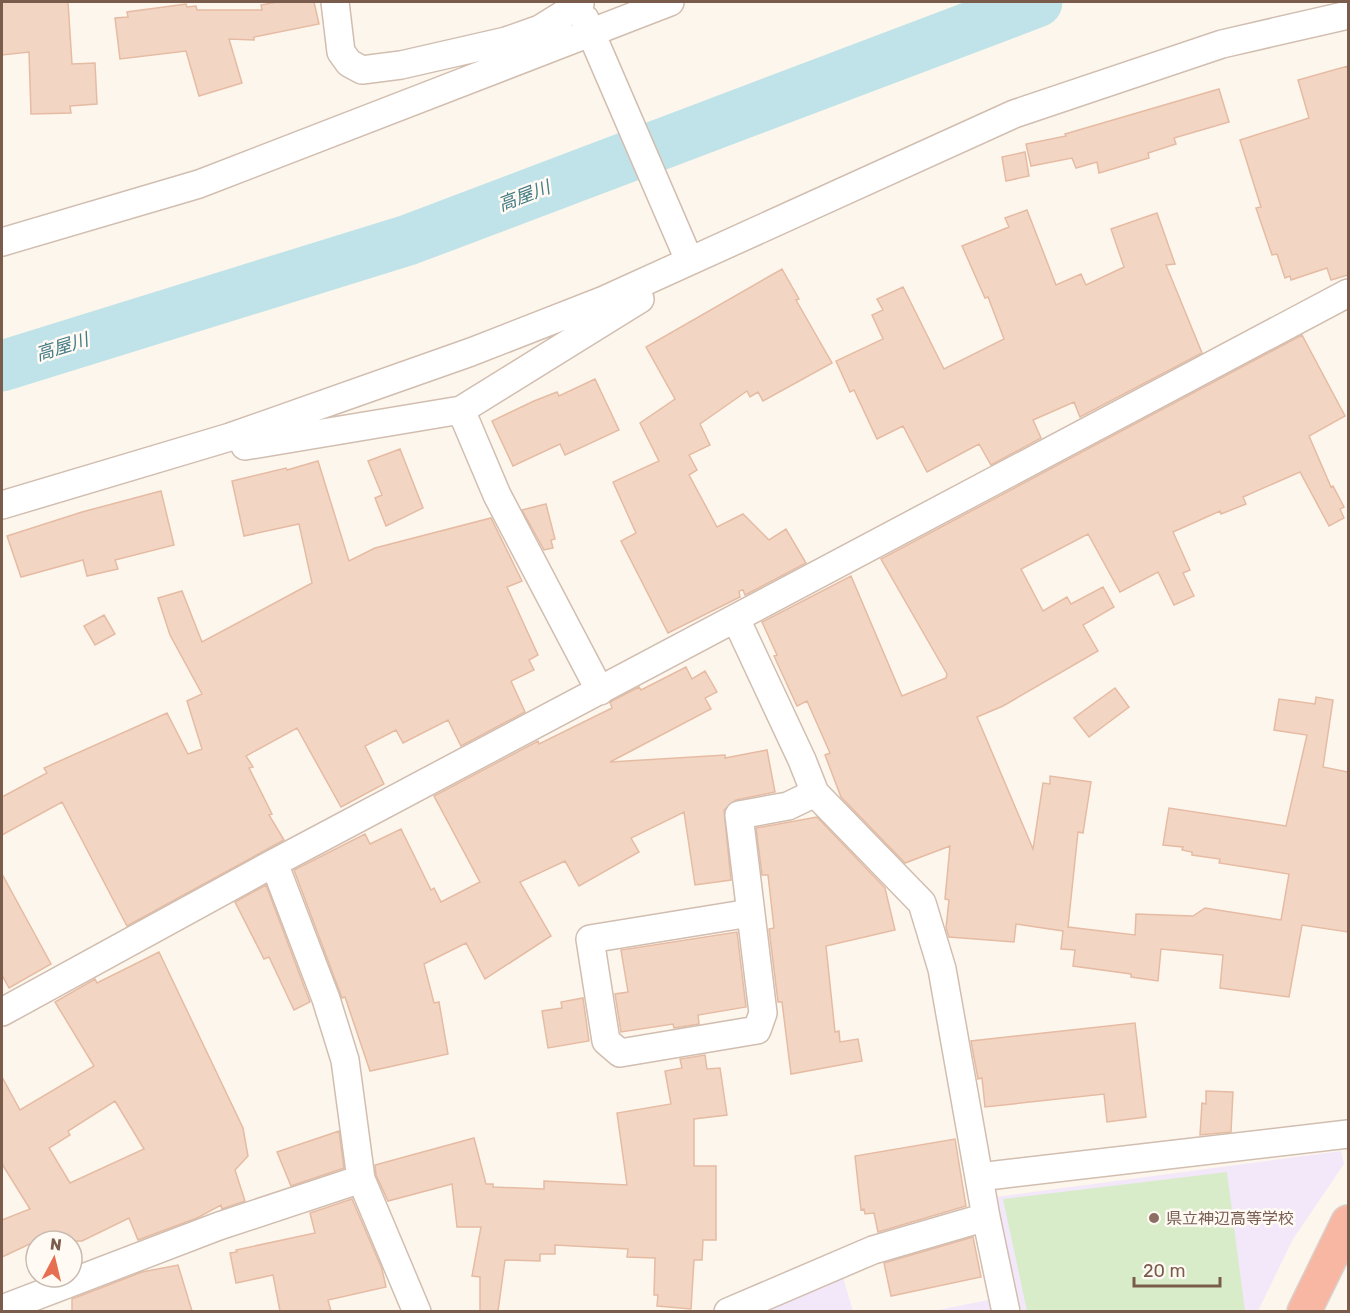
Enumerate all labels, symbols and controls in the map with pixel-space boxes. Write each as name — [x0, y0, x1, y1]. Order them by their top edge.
water label: 高屋川 — [495, 175, 555, 216]
water label: 高屋川 — [33, 328, 93, 365]
place label: 県立神辺高等学校 — [1166, 1209, 1294, 1228]
marker: 県立神辺高等学校 — [1147, 1211, 1161, 1225]
north arrow — [24, 1229, 84, 1289]
text: N — [49, 1234, 63, 1255]
scale bar — [1134, 1250, 1220, 1288]
text: 20 m — [1143, 1260, 1185, 1282]

